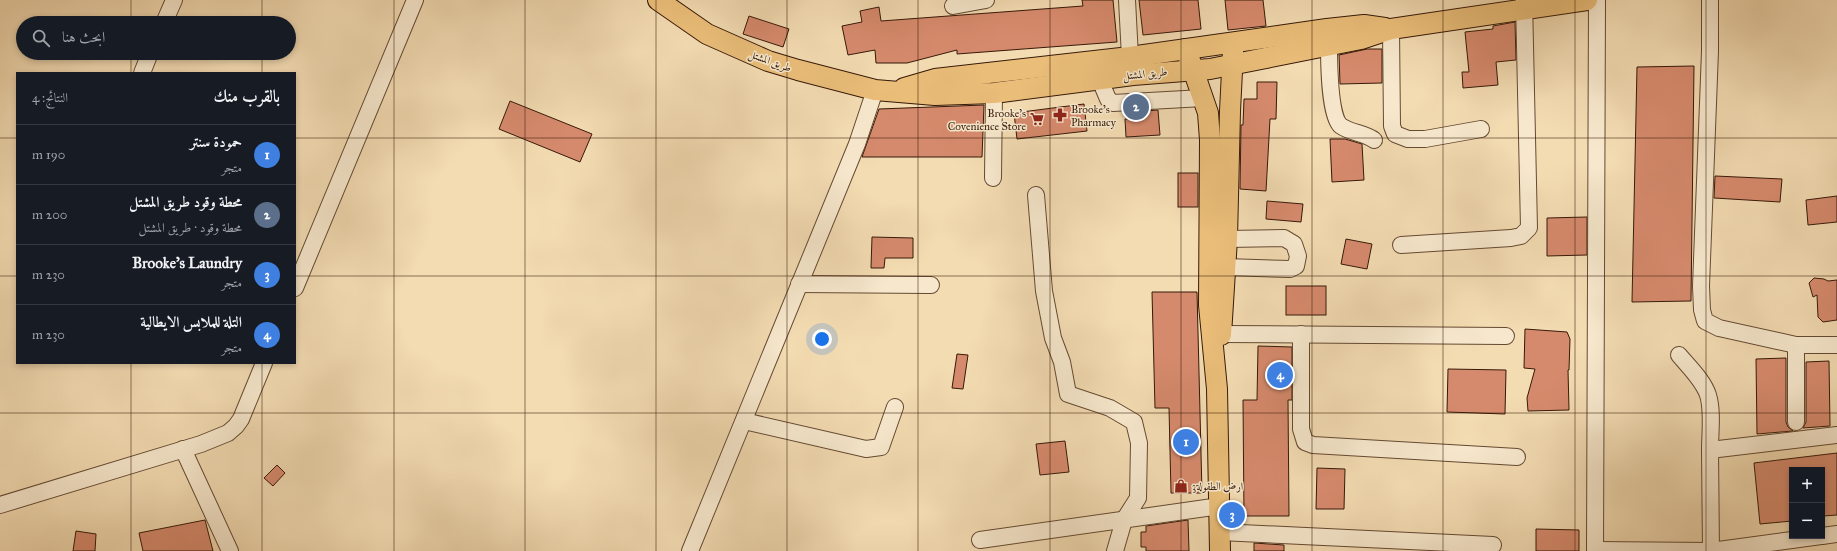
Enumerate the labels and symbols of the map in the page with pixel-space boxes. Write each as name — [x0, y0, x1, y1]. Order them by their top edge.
street label: طريق المشتل — [746, 47, 793, 77]
street label: طريق المشتل — [1122, 65, 1168, 85]
pin: 2 — [1123, 92, 1149, 122]
place label: Brooke's Pharmacy — [1071, 103, 1117, 129]
place label: Brooke's Covenience Store — [948, 107, 1026, 133]
pharmacy icon: Brooke's Pharmacy — [1052, 107, 1068, 123]
supermarket icon: Brooke's Covenience Store — [1029, 111, 1045, 127]
your location — [812, 329, 832, 349]
pin: 4 — [1267, 360, 1293, 390]
pin: 1 — [1173, 427, 1199, 457]
shop icon: ارض الطفولة3 — [1173, 478, 1189, 494]
place label: ارض الطفولة3 — [1192, 480, 1243, 493]
pin: 3 — [1219, 500, 1245, 530]

